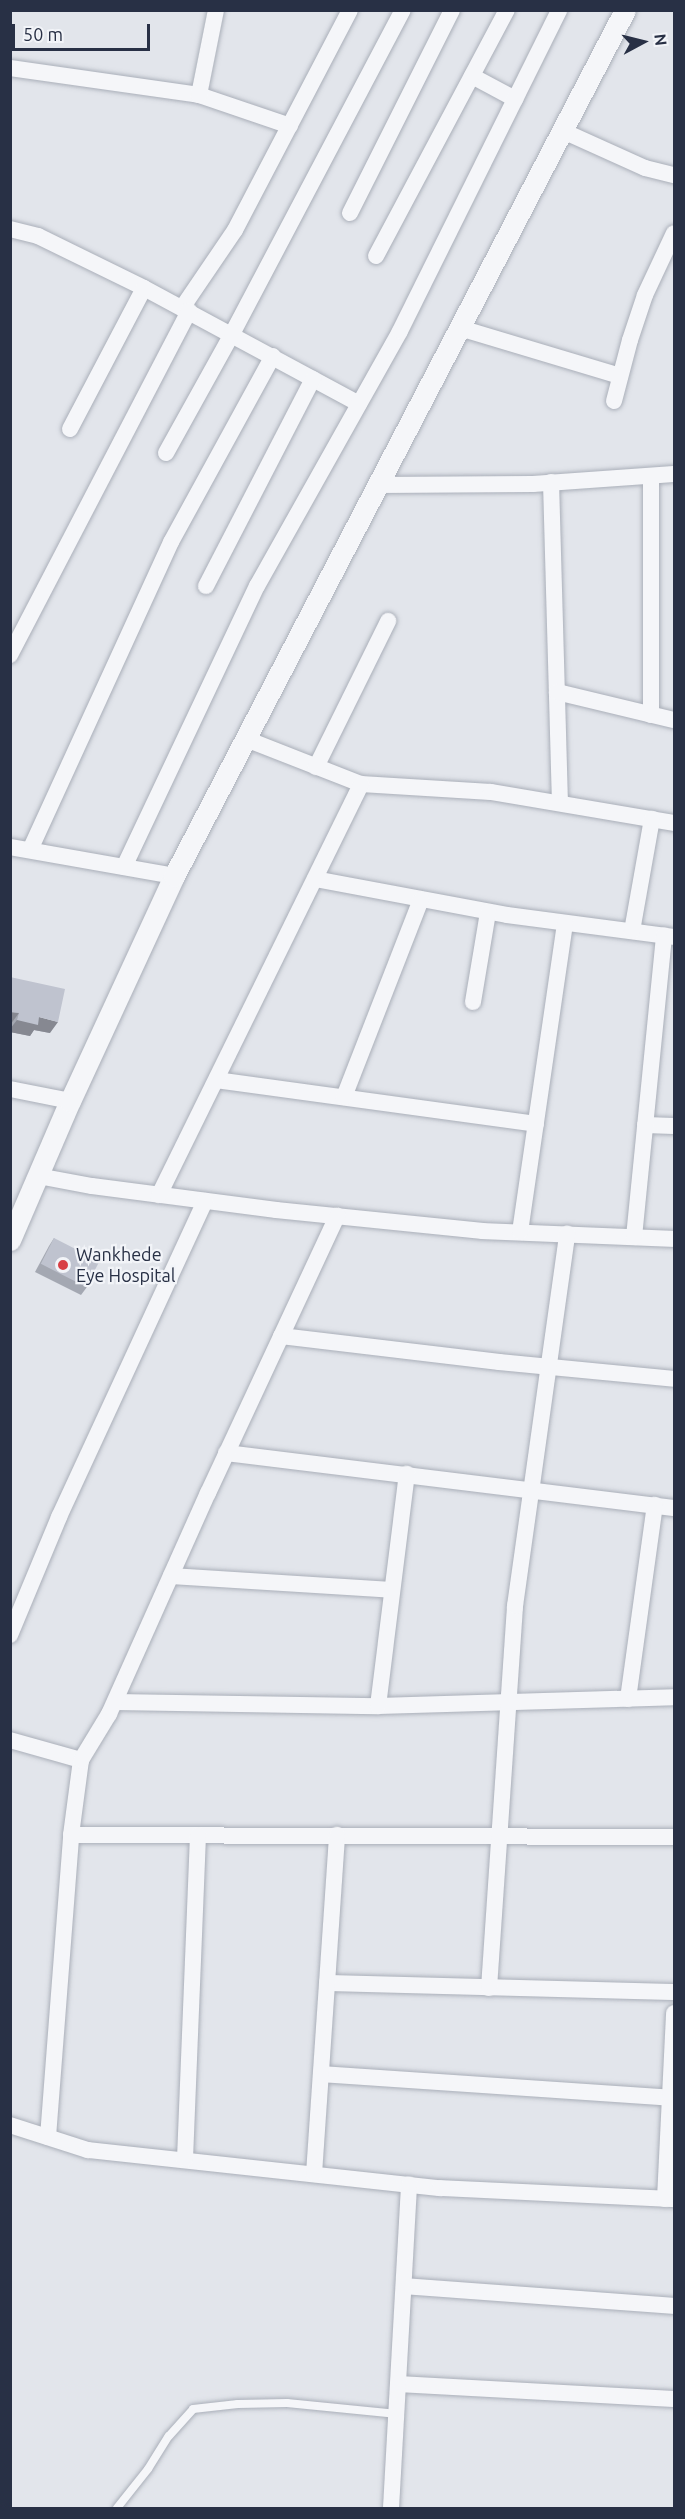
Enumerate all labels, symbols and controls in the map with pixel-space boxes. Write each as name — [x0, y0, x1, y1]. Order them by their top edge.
scale bar — [15, 12, 153, 50]
north arrow — [613, 12, 673, 72]
text: 50 m — [23, 24, 63, 44]
text: N — [651, 33, 671, 47]
place label: Wankhede Eye Hospital — [76, 1244, 175, 1286]
marker: Wankhede Eye Hospital — [54, 1256, 72, 1274]

